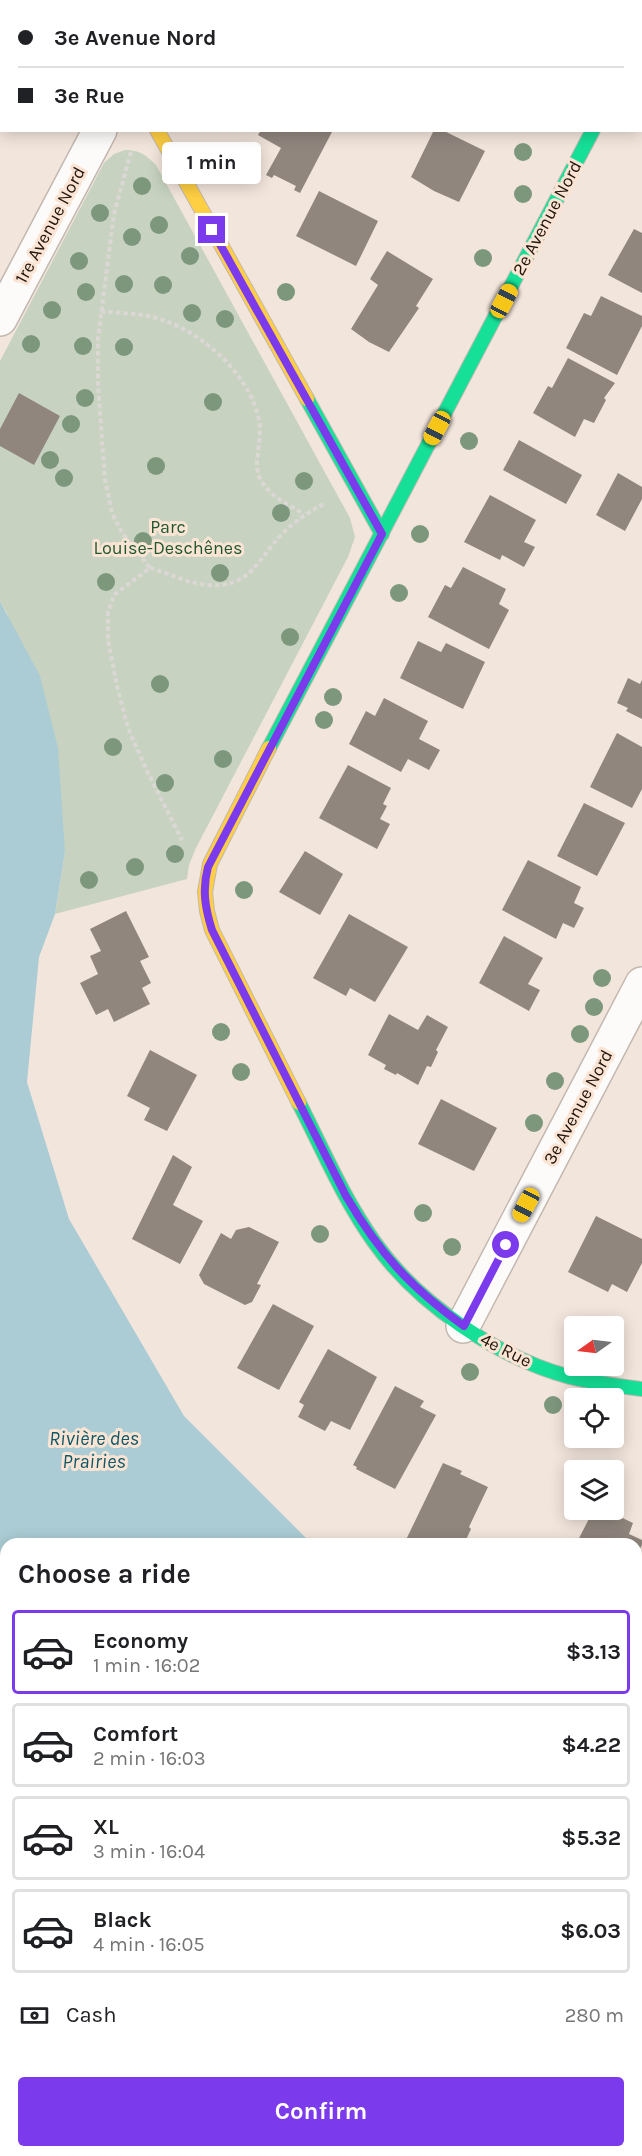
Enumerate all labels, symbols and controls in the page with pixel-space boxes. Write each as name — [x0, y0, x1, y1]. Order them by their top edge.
text: 3e Avenue Nord — [54, 25, 216, 51]
text: 3e Rue — [54, 83, 125, 109]
callout: 1 min — [162, 143, 262, 185]
text: 1 min — [186, 151, 237, 174]
street label: 2e Avenue Nord — [508, 157, 586, 279]
street label: 1re Avenue Nord — [10, 163, 90, 287]
route end — [198, 216, 225, 243]
car — [488, 281, 520, 321]
car — [421, 408, 453, 448]
park label: Parc Louise-Deschênes — [93, 516, 243, 559]
street label: 3e Avenue Nord — [538, 1046, 618, 1168]
car — [510, 1185, 542, 1225]
route start — [492, 1231, 519, 1258]
north arrow — [564, 1316, 624, 1376]
map controls — [564, 1316, 624, 1520]
street label: 4e Rue — [477, 1328, 535, 1372]
button: locate — [564, 1388, 624, 1448]
water label: Rivière des Prairies — [49, 1427, 139, 1473]
button: layers — [564, 1460, 624, 1520]
text: Choose a ride — [18, 1558, 191, 1590]
icon: car — [21, 1625, 75, 1679]
text: Economy — [93, 1628, 188, 1654]
text: $3.13 — [566, 1639, 621, 1665]
text: 1 min · 16:02 — [93, 1654, 200, 1677]
icon: car — [21, 1718, 75, 1772]
text: Comfort — [93, 1721, 178, 1747]
text: $4.22 — [561, 1732, 621, 1758]
text: 2 min · 16:03 — [93, 1747, 206, 1770]
icon: car — [21, 1811, 75, 1865]
text: XL — [93, 1814, 119, 1840]
text: $5.32 — [561, 1825, 621, 1851]
text: 3 min · 16:04 — [93, 1840, 205, 1863]
icon: car — [21, 1904, 75, 1958]
text: Black — [93, 1907, 152, 1933]
text: $6.03 — [560, 1918, 621, 1944]
text: 4 min · 16:05 — [93, 1933, 205, 1956]
icon: cash — [18, 1999, 51, 2032]
text: Cash — [66, 2002, 116, 2028]
text: 280 m — [565, 2004, 624, 2027]
button: Confirm — [18, 2077, 624, 2146]

